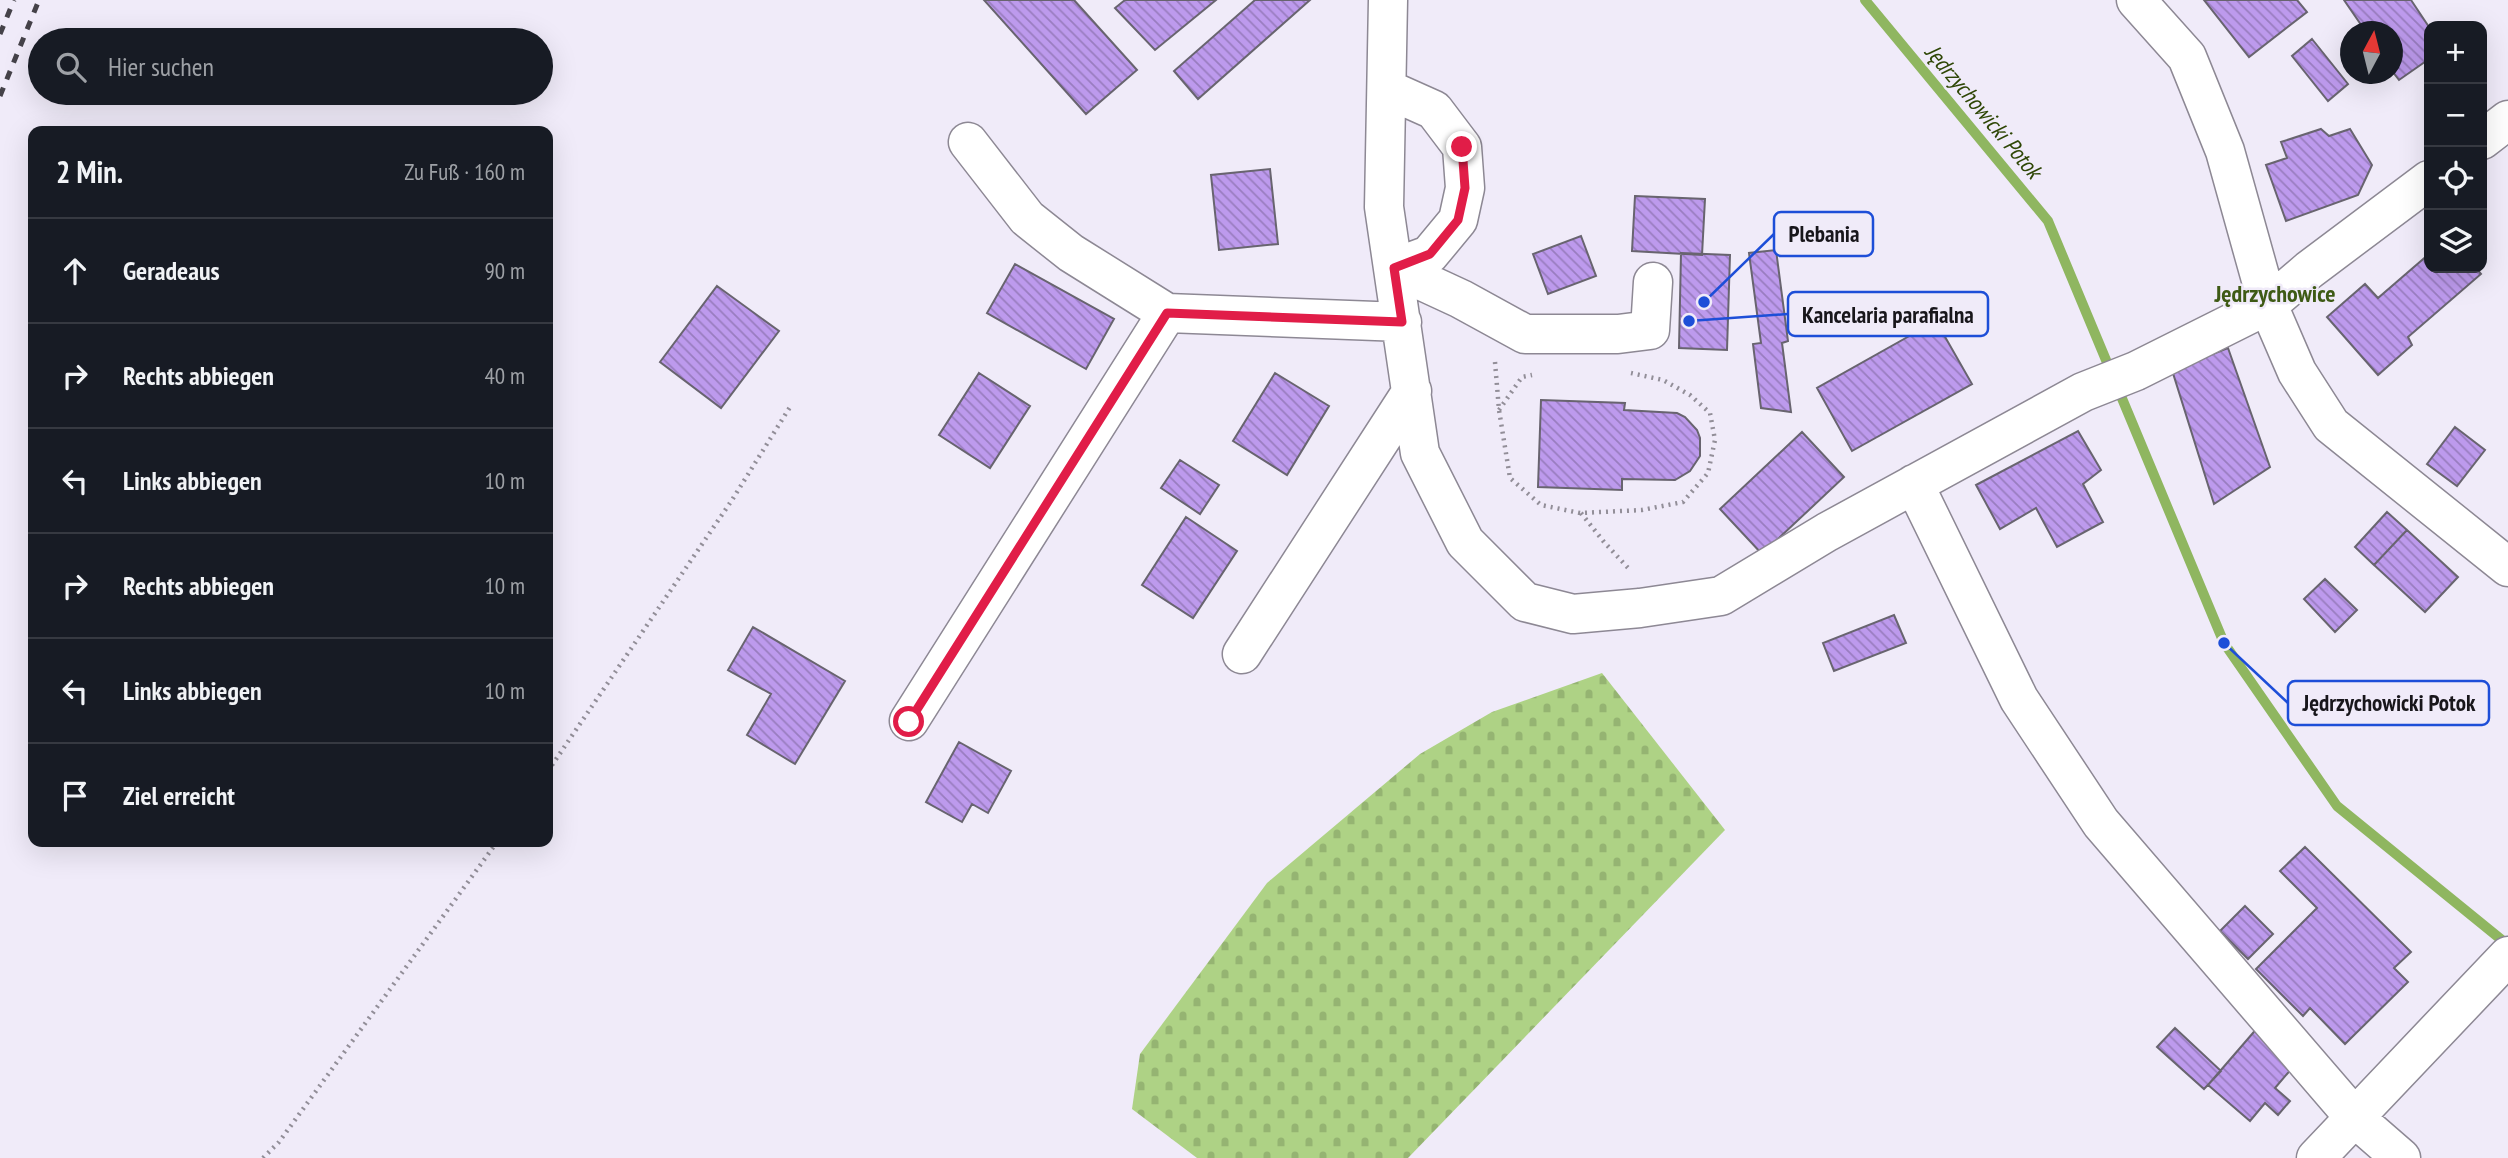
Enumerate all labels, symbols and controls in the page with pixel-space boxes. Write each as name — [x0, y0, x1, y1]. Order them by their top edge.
north arrow — [2340, 21, 2403, 84]
map controls — [2424, 21, 2487, 273]
button: + — [2424, 21, 2487, 84]
search box — [28, 28, 553, 105]
water label: Jędrzychowicki Potok — [1919, 37, 2051, 186]
icon: search — [52, 48, 90, 86]
text: Hier suchen — [108, 50, 214, 83]
button: − — [2424, 84, 2487, 147]
route end — [1446, 131, 1477, 162]
button: locate — [2424, 147, 2487, 210]
text: 2 Min. — [56, 152, 123, 191]
text: Zu Fuß · 160 m — [404, 157, 525, 186]
button: layers — [2424, 210, 2487, 273]
callout: Plebania — [1774, 212, 1873, 256]
text: Plebania — [1788, 219, 1860, 248]
icon: ahead — [56, 252, 94, 290]
text: Geradeaus — [123, 254, 220, 287]
text: 90 m — [484, 256, 525, 285]
district label: Jędrzychowice — [2213, 278, 2336, 309]
callout: Kancelaria parafialna — [1788, 292, 1988, 336]
text: Kancelaria parafialna — [1802, 300, 1974, 329]
icon: right — [56, 357, 94, 395]
text: Rechts abbiegen — [123, 359, 274, 392]
text: 40 m — [484, 361, 525, 390]
icon: left — [56, 462, 94, 500]
text: Links abbiegen — [123, 464, 262, 497]
text: 10 m — [484, 466, 525, 495]
icon: right — [56, 567, 94, 605]
text: Rechts abbiegen — [123, 569, 274, 602]
text: 10 m — [484, 571, 525, 600]
icon: left — [56, 672, 94, 710]
text: Links abbiegen — [123, 674, 262, 707]
text: 10 m — [484, 676, 525, 705]
callout: Jędrzychowicki Potok — [2288, 681, 2489, 725]
text: Jędrzychowicki Potok — [2302, 688, 2476, 717]
route start — [893, 706, 924, 737]
icon: arrive — [56, 777, 94, 815]
text: Ziel erreicht — [123, 779, 235, 812]

